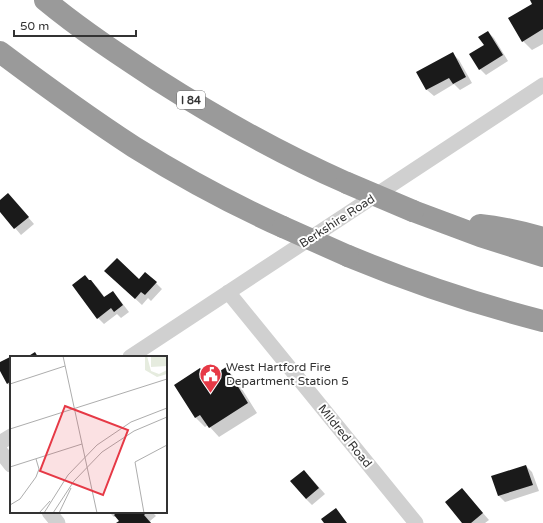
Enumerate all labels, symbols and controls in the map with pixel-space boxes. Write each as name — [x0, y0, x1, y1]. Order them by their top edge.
scale bar — [14, 12, 136, 38]
text: 50 m — [20, 19, 49, 33]
road number: I 84 — [177, 91, 205, 109]
street label: Berkshire Road — [297, 192, 377, 250]
inset map — [10, 356, 167, 513]
place label: West Hartford Fire Department Station 5 — [226, 360, 349, 388]
public building icon: West Hartford Fire Department Station 5 — [198, 361, 224, 394]
street label: Mildred Road — [315, 402, 375, 470]

